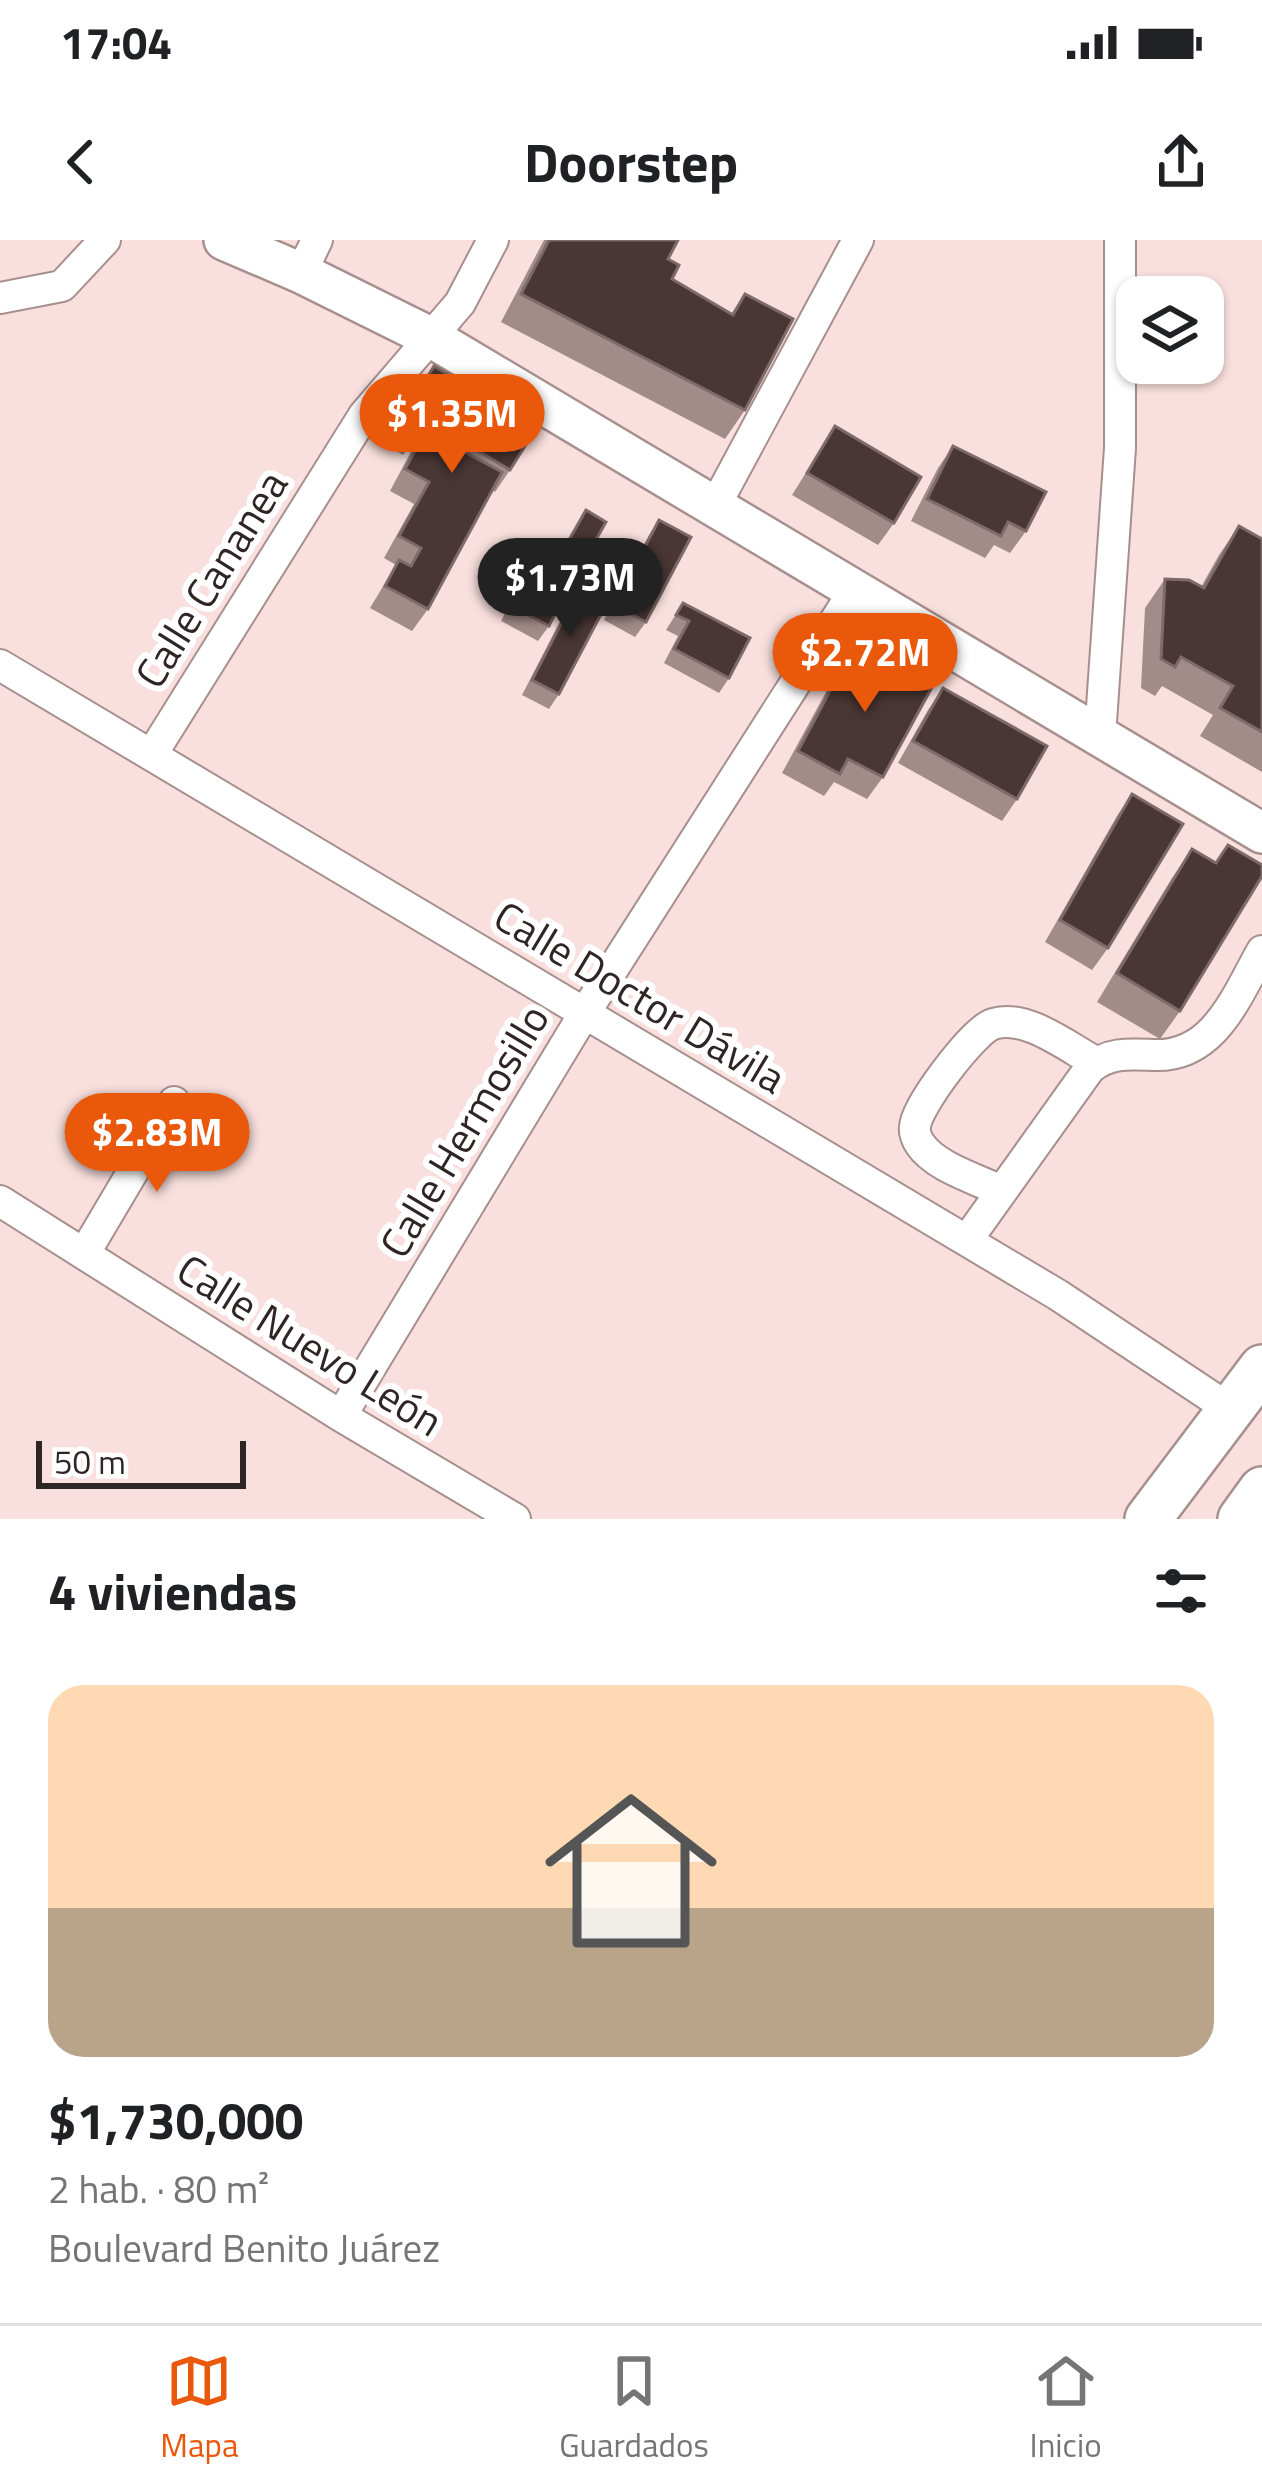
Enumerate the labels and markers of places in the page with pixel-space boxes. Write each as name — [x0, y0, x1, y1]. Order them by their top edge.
pin: $1.35M — [354, 374, 550, 476]
pin: $1.73M — [472, 538, 668, 640]
pin: $2.72M — [767, 613, 963, 715]
pin: $2.83M — [59, 1093, 255, 1195]

